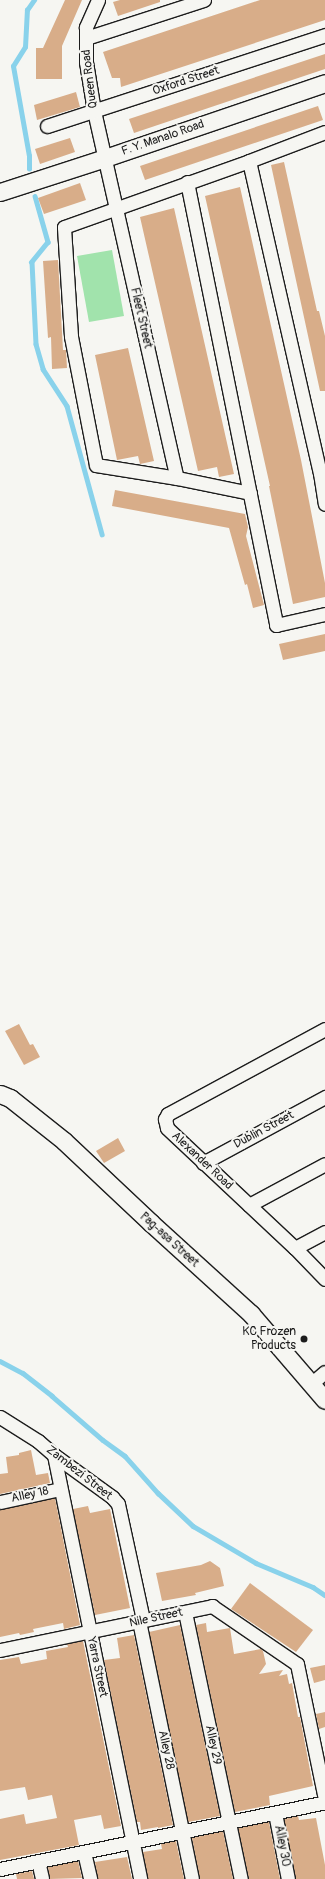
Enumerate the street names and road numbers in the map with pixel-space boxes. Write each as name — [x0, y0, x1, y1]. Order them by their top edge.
street label: Queen Road — [79, 49, 101, 109]
street label: Oxford Street — [151, 63, 221, 99]
street label: F. Y. Manalo Road — [120, 117, 206, 159]
street label: Fleet Street — [127, 286, 155, 350]
street label: Dublin Street — [231, 1108, 297, 1152]
street label: Alexander Road — [168, 1129, 236, 1193]
street label: Pag-asa Street — [136, 1210, 202, 1270]
street label: Zambezi Street — [43, 1443, 115, 1503]
street label: Alley 18 — [10, 1484, 50, 1506]
street label: Nile Street — [128, 1605, 184, 1631]
street label: Yarra Street — [84, 1635, 110, 1699]
street label: Alley 29 — [202, 1724, 224, 1766]
street label: Alley 28 — [155, 1729, 177, 1771]
street label: Alley 30 — [271, 1824, 293, 1868]

